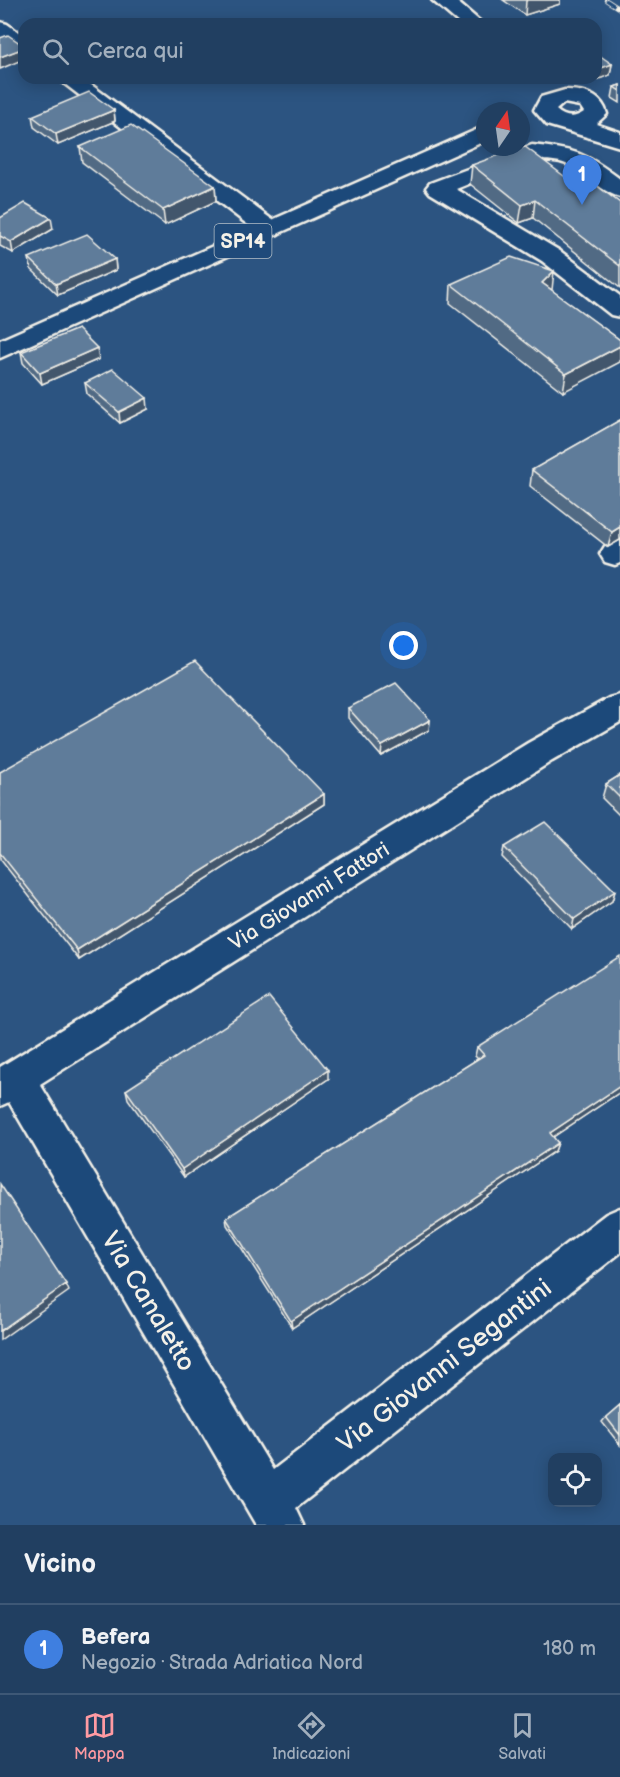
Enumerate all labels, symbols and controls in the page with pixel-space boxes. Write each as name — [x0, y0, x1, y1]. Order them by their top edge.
search box — [18, 18, 602, 84]
icon: search — [39, 35, 72, 68]
text: Cerca qui — [87, 38, 184, 65]
north arrow — [476, 102, 530, 156]
pin: 1 — [562, 156, 602, 205]
road number: SP14 — [214, 224, 272, 258]
your location — [389, 631, 418, 660]
street label: Via Giovanni Fattori — [224, 837, 394, 956]
street label: Via Canaletto — [94, 1226, 202, 1377]
street label: Via Giovanni Segantini — [332, 1273, 558, 1459]
map controls — [548, 1453, 602, 1507]
button: locate — [548, 1453, 602, 1507]
text: Vicino — [24, 1549, 96, 1580]
text: Befera — [81, 1624, 150, 1651]
text: 1 — [39, 1637, 48, 1661]
text: 180 m — [543, 1637, 596, 1661]
text: Negozio · Strada Adriatica Nord — [81, 1651, 363, 1675]
tab: Mappa — [74, 1709, 125, 1764]
tab: Indicazioni — [273, 1709, 350, 1764]
tab: Salvati — [498, 1709, 546, 1764]

